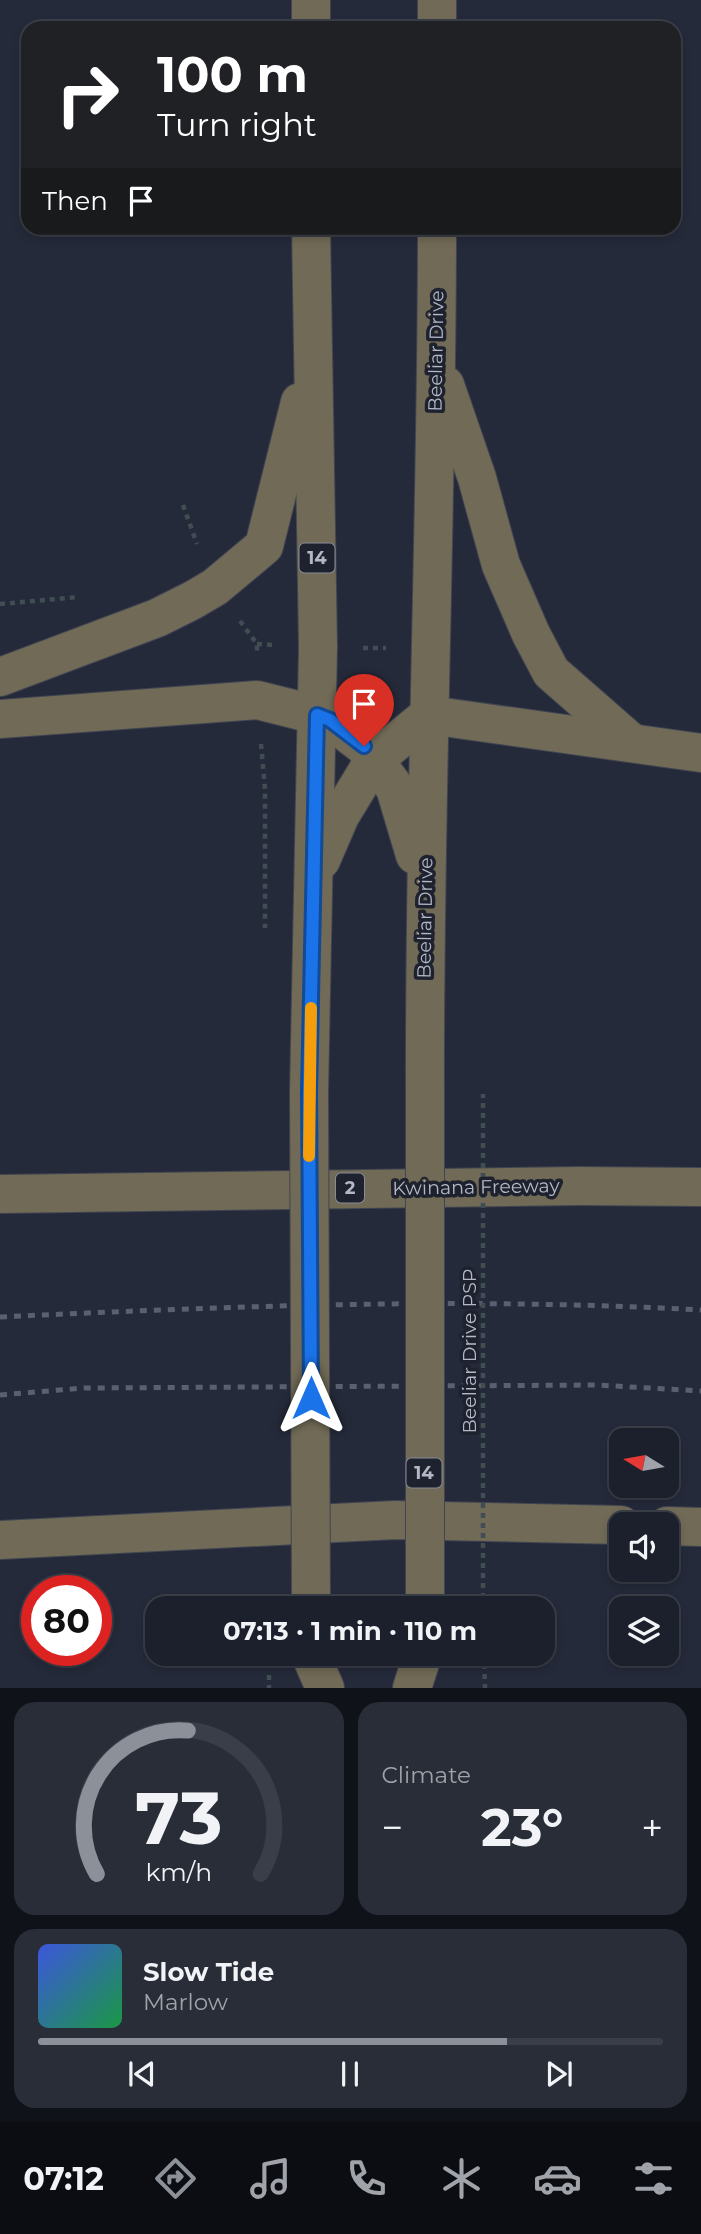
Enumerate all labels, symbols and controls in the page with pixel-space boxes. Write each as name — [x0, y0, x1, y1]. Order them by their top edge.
text: 100 m — [157, 45, 308, 104]
icon: right — [42, 49, 133, 140]
text: Turn right — [157, 105, 317, 144]
icon: arrive — [122, 182, 160, 220]
text: Then — [42, 185, 108, 217]
street label: Beeliar Drive — [423, 290, 449, 412]
road number: 14 — [300, 544, 334, 572]
pin — [334, 674, 394, 746]
icon: arrive — [345, 685, 383, 723]
street label: Beeliar Drive — [412, 857, 438, 979]
road number: 2 — [336, 1174, 364, 1203]
street label: Kwinana Freeway — [392, 1174, 560, 1200]
street label: Beeliar Drive PSP — [458, 1268, 481, 1434]
position arrow — [274, 1361, 348, 1435]
north arrow — [609, 1428, 679, 1498]
map controls — [609, 1428, 679, 1666]
road number: 14 — [406, 1458, 442, 1488]
button: sound — [609, 1512, 679, 1582]
speed limit sign: 80 — [21, 1575, 112, 1666]
button: layers — [609, 1596, 679, 1666]
text: 07:13 · 1 min · 110 m — [223, 1615, 477, 1647]
text: Climate — [382, 1761, 471, 1789]
text: 73 — [135, 1775, 223, 1863]
text: 23° — [481, 1796, 563, 1859]
text: − — [382, 1804, 403, 1851]
text: + — [641, 1804, 663, 1851]
text: km/h — [145, 1857, 212, 1887]
text: Slow Tide — [143, 1956, 274, 1988]
text: Marlow — [143, 1988, 228, 2016]
icon: previous — [123, 2055, 161, 2093]
icon: pause — [331, 2055, 369, 2093]
icon: next — [540, 2055, 578, 2093]
icon: directions — [151, 2154, 200, 2203]
icon: music — [246, 2154, 295, 2203]
icon: phone — [342, 2154, 391, 2203]
icon: climate — [437, 2154, 486, 2203]
icon: car — [533, 2154, 582, 2203]
icon: filters — [629, 2154, 678, 2203]
text: 07:12 — [23, 2159, 104, 2198]

